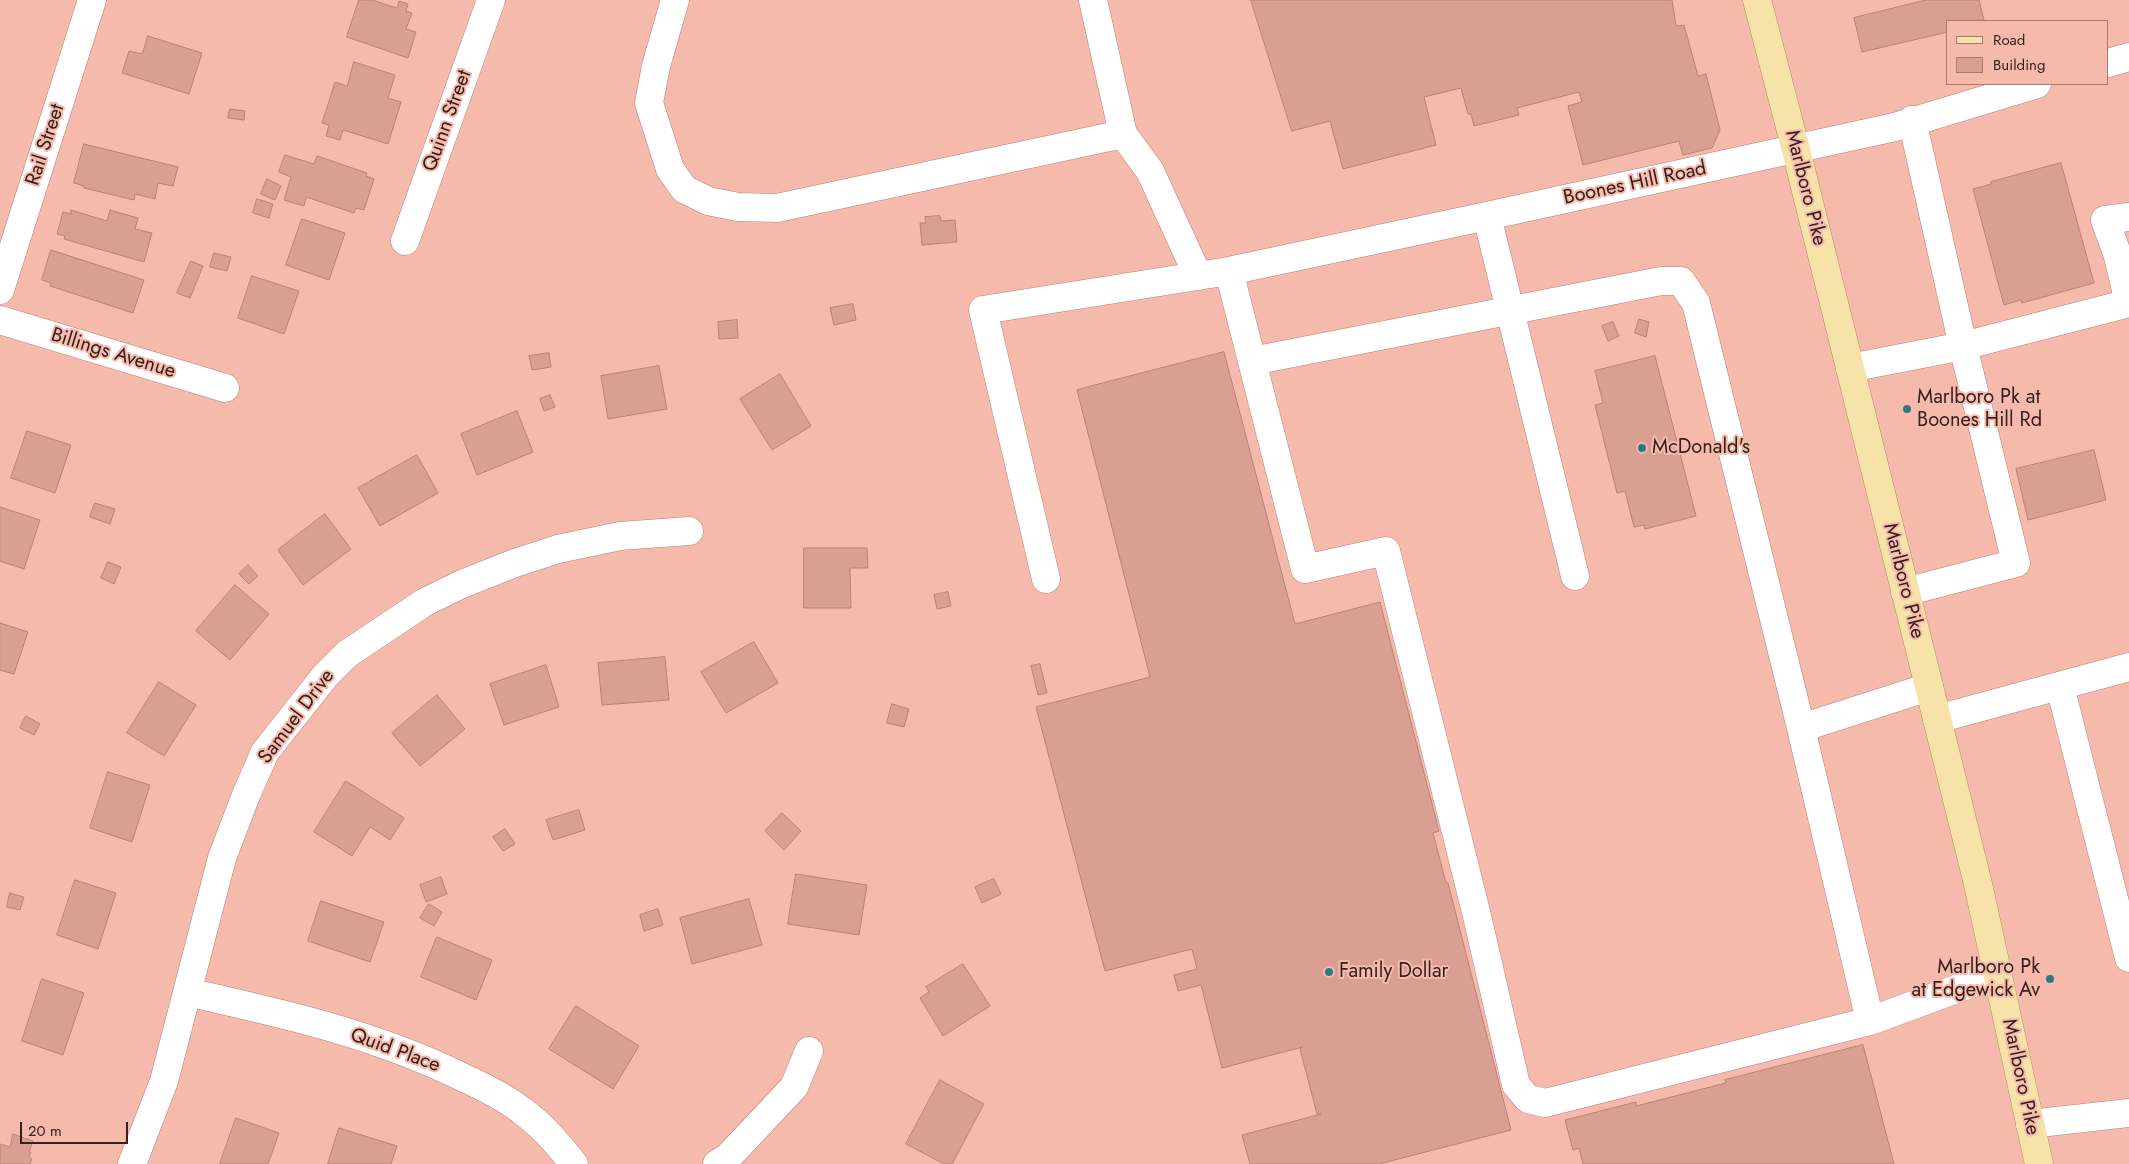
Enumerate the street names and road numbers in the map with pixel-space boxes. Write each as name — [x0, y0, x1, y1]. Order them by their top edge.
street label: Quinn Street — [419, 67, 477, 175]
street label: Rail Street — [22, 101, 70, 189]
street label: Marlboro Pike — [1779, 128, 1831, 248]
street label: Boones Hill Road — [1561, 157, 1709, 211]
street label: Billings Avenue — [48, 324, 178, 384]
street label: Marlboro Pike — [1877, 521, 1929, 641]
street label: Samuel Drive — [254, 665, 340, 769]
street label: Marlboro Pike — [1996, 1017, 2044, 1137]
street label: Quid Place — [347, 1024, 443, 1078]

